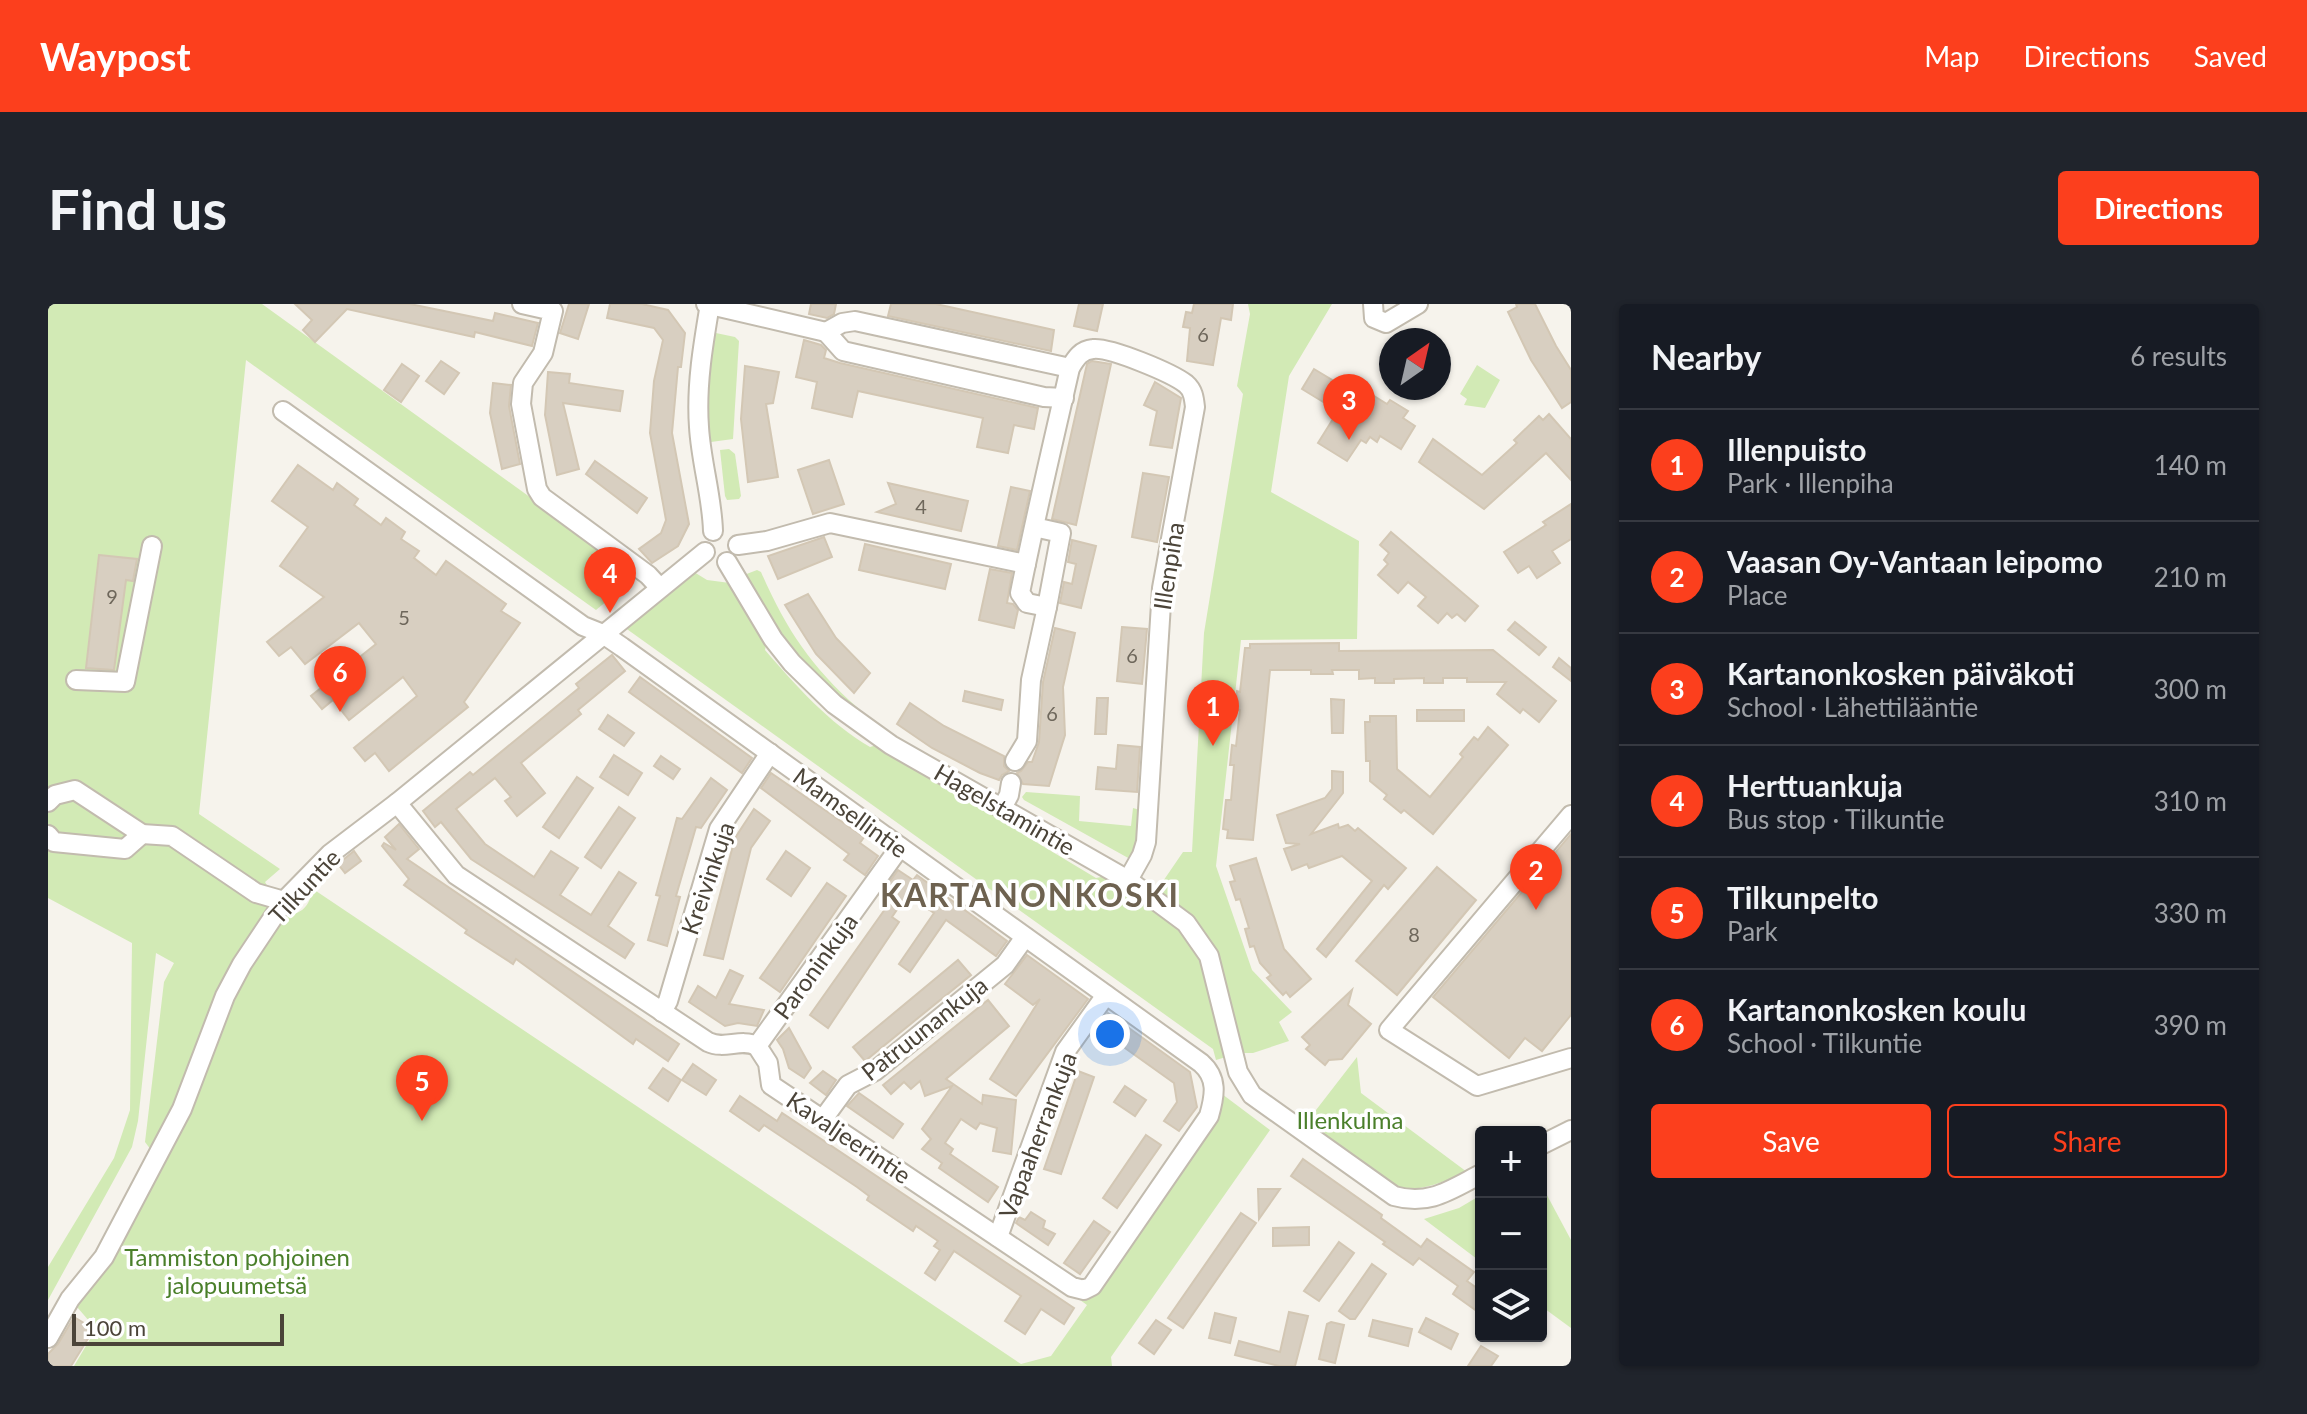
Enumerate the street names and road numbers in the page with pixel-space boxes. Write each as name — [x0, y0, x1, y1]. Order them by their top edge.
street label: Illenpiha — [1147, 520, 1189, 612]
street label: Hagelstamintie — [929, 757, 1081, 861]
street label: Mamsellintie — [788, 761, 914, 863]
street label: Kreivinkuja — [674, 818, 740, 938]
street label: Tilkuntie — [262, 843, 346, 929]
street label: Paroninkuja — [767, 907, 863, 1025]
street label: Patruunankuja — [855, 970, 993, 1086]
street label: Vapaaherrankuja — [992, 1048, 1082, 1222]
street label: Kavaljeerintie — [781, 1085, 917, 1189]

